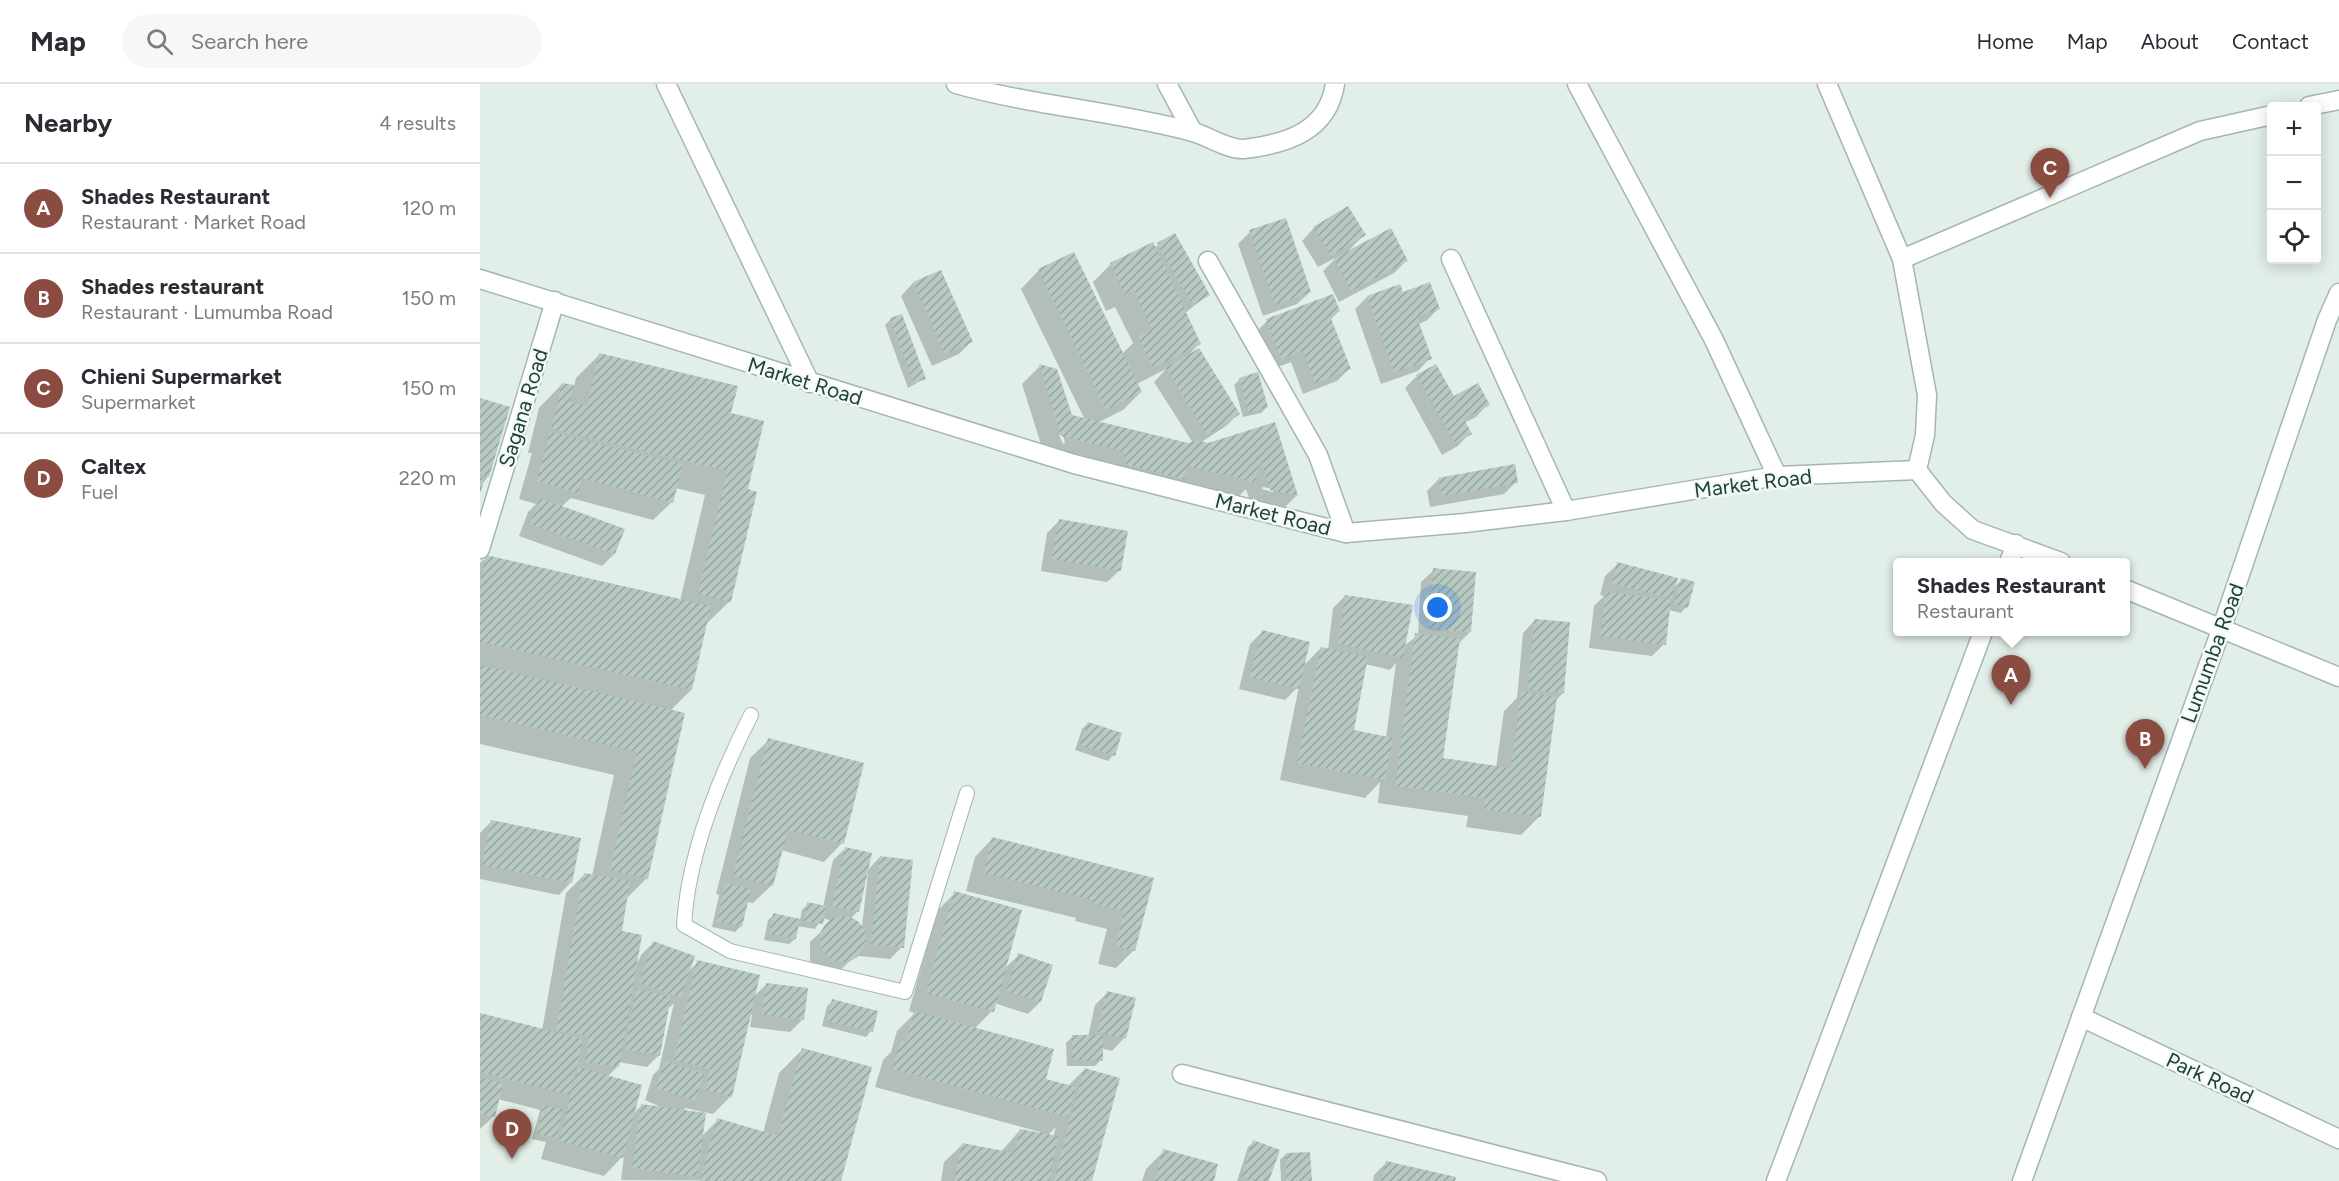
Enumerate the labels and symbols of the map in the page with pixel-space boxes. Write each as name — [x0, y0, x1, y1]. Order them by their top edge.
pin: C — [2030, 148, 2070, 198]
street label: Sagana Road — [493, 346, 553, 470]
street label: Market Road — [745, 352, 865, 410]
street label: Market Road — [1693, 463, 1813, 503]
street label: Market Road — [1213, 488, 1333, 540]
street label: Lumumba Road — [2175, 580, 2249, 726]
your location — [1423, 593, 1452, 622]
pin: A — [1992, 656, 2030, 705]
pin: B — [2126, 720, 2164, 769]
street label: Park Road — [2162, 1047, 2258, 1109]
pin: D — [492, 1110, 531, 1159]

